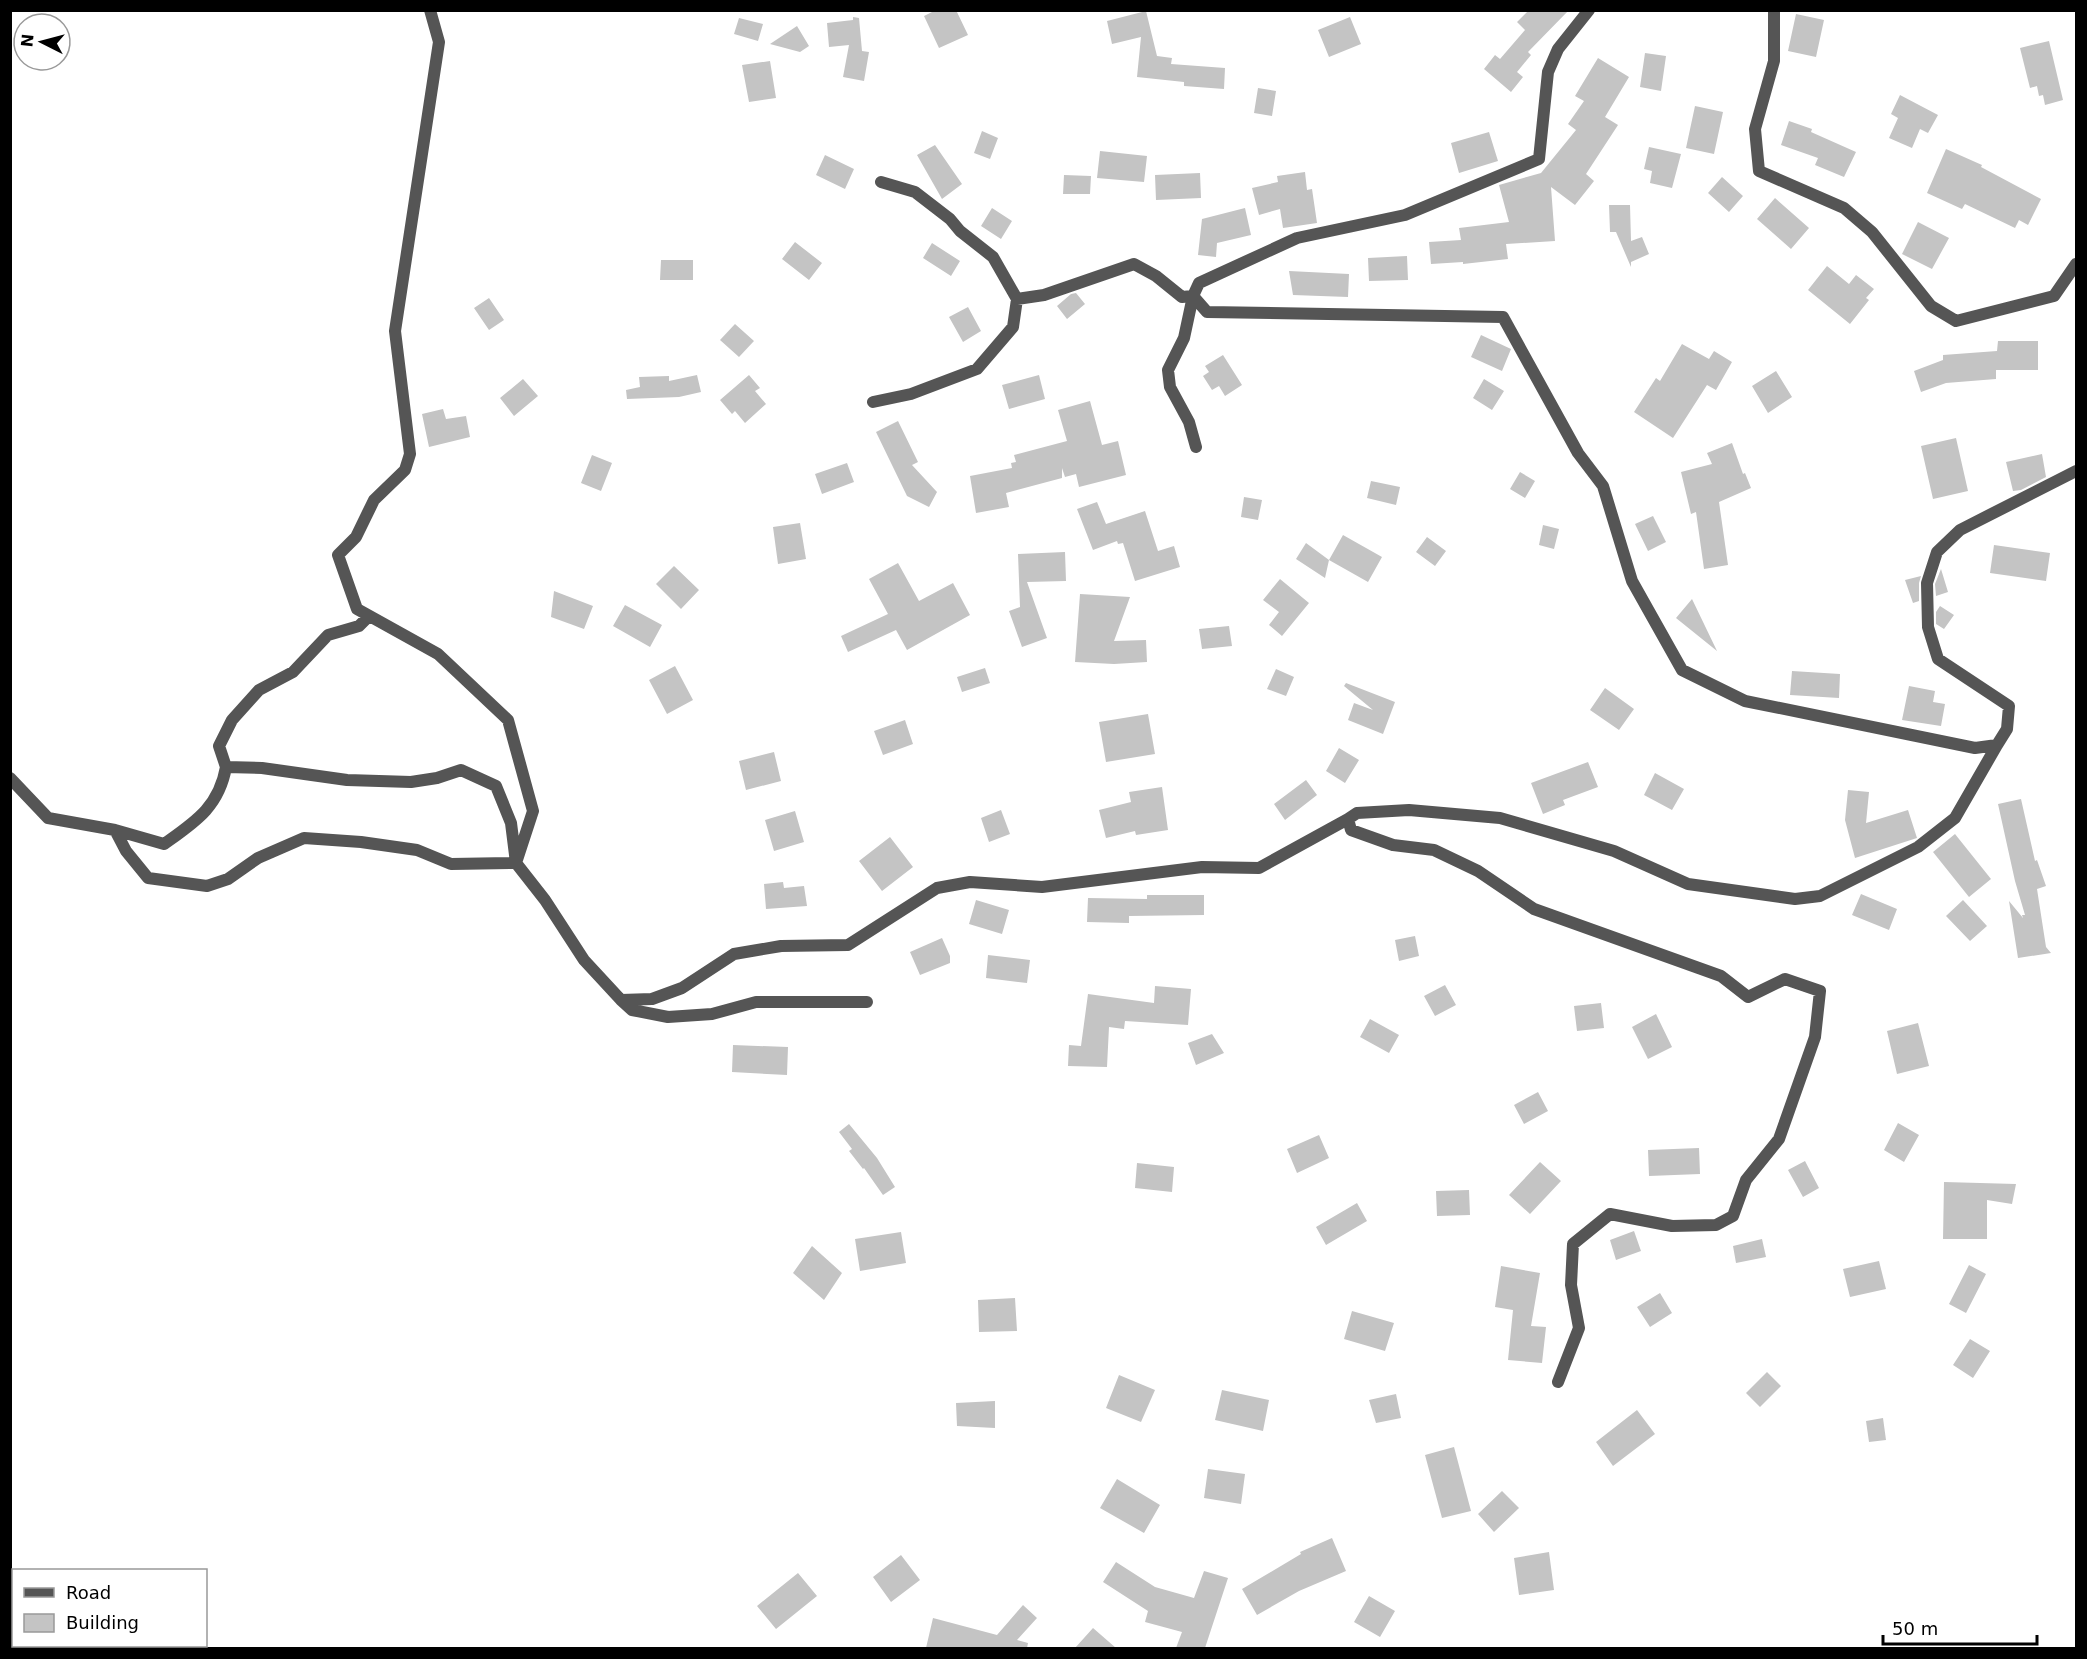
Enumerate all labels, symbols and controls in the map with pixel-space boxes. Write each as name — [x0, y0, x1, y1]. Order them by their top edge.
north arrow — [12, 12, 72, 72]
text: N — [17, 33, 38, 48]
legend — [12, 1569, 207, 1647]
text: Road — [66, 1582, 111, 1603]
scale bar — [1883, 1608, 2038, 1646]
text: Building — [66, 1612, 139, 1633]
text: 50 m — [1892, 1618, 1938, 1639]

